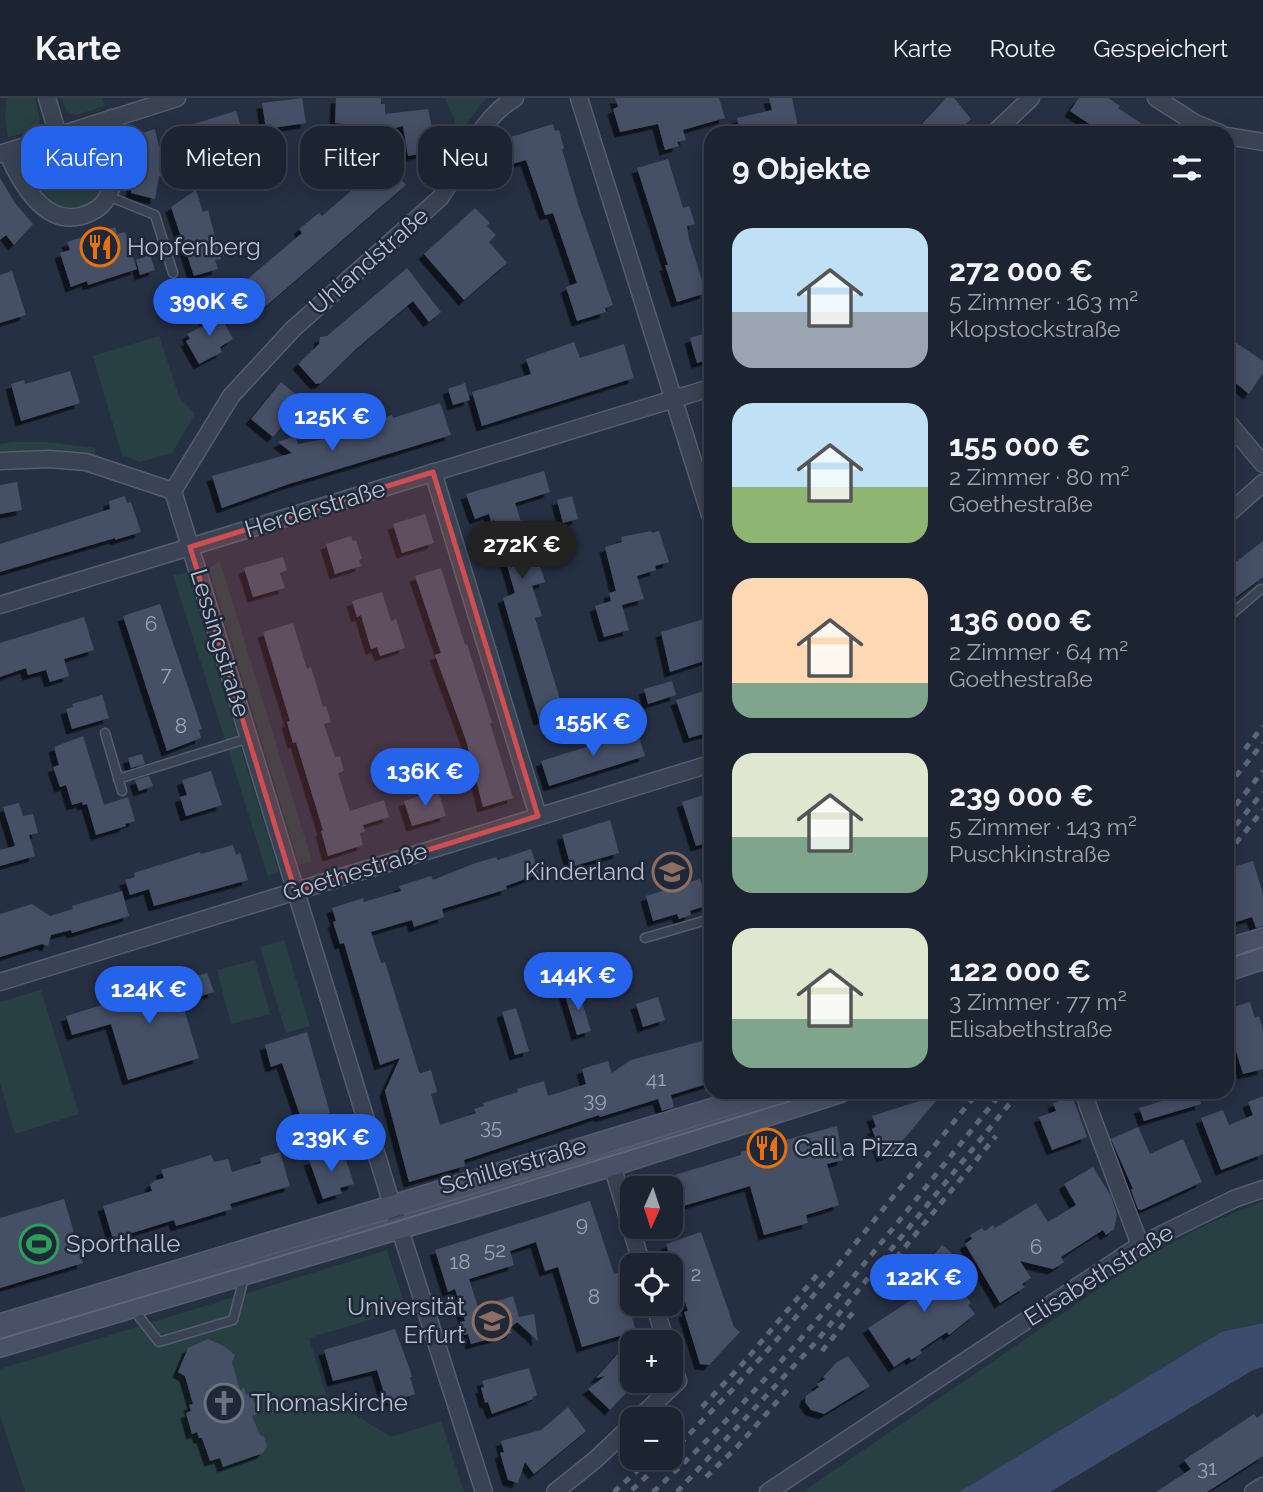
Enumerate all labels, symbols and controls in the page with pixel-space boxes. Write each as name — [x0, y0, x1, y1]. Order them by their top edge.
text: Karte — [35, 29, 121, 68]
text: Karte — [893, 34, 952, 63]
text: Route — [990, 34, 1055, 63]
text: Gespeichert — [1093, 34, 1228, 63]
chip: Kaufen — [21, 126, 147, 189]
chip: Mieten — [161, 126, 286, 189]
chip: Filter — [300, 126, 404, 189]
chip: Neu — [418, 126, 512, 189]
icon: filters — [1168, 149, 1206, 187]
text: 9 Objekte — [732, 151, 870, 186]
street label: Uhlandstraße — [303, 201, 434, 320]
restaurant icon: Hopfenberg — [79, 226, 121, 268]
place label: Hopfenberg — [127, 232, 261, 261]
text: 272 000 € — [949, 253, 1093, 288]
icon: home — [788, 256, 872, 340]
pin: 390K € — [152, 278, 266, 338]
text: 390K € — [169, 287, 249, 314]
text: 5 Zimmer · 163 m² — [949, 288, 1138, 315]
text: Klopstockstraße — [949, 315, 1121, 342]
pin: 125K € — [275, 394, 389, 453]
text: 125K € — [294, 402, 370, 429]
text: 155 000 € — [949, 428, 1091, 463]
icon: home — [788, 431, 872, 515]
text: 2 Zimmer · 80 m² — [949, 463, 1129, 490]
street label: Herderstraße — [241, 473, 389, 544]
text: Goethestraße — [949, 490, 1093, 517]
pin: 272K € — [465, 522, 579, 581]
text: 272K € — [483, 530, 561, 557]
street label: Lessingstraße — [184, 565, 257, 720]
text: 136 000 € — [949, 603, 1092, 638]
icon: home — [788, 606, 872, 690]
house number: 6 — [145, 611, 157, 636]
text: 2 Zimmer · 64 m² — [949, 638, 1128, 665]
house number: 7 — [160, 661, 172, 686]
text: Goethestraße — [949, 665, 1093, 692]
pin: 155K € — [536, 698, 650, 758]
text: 155K € — [555, 707, 631, 734]
house number: 8 — [175, 713, 187, 738]
pin: 136K € — [368, 748, 482, 808]
text: 136K € — [386, 757, 464, 784]
text: 239 000 € — [949, 778, 1094, 813]
icon: home — [788, 781, 872, 865]
text: 5 Zimmer · 143 m² — [949, 813, 1137, 840]
street label: Goethestraße — [279, 836, 431, 907]
text: Puschkinstraße — [949, 840, 1110, 867]
school or university icon: Kinderland — [651, 851, 693, 893]
place label: Kinderland — [524, 857, 645, 886]
pin: 144K € — [521, 953, 635, 1012]
text: 122 000 € — [949, 953, 1091, 988]
icon: home — [788, 956, 872, 1040]
text: 144K € — [540, 961, 616, 988]
pin: 124K € — [92, 967, 206, 1026]
text: 124K € — [111, 975, 187, 1002]
text: 3 Zimmer · 77 m² — [949, 988, 1127, 1015]
text: Elisabethstraße — [949, 1015, 1112, 1042]
house number: 41 — [646, 1066, 666, 1091]
house number: 39 — [583, 1087, 607, 1112]
pin: 239K € — [274, 1114, 388, 1174]
house number: 35 — [480, 1114, 502, 1139]
text: 239K € — [292, 1123, 370, 1150]
restaurant icon: Call a Pizza — [746, 1127, 788, 1169]
street label: Schillerstraße — [436, 1131, 589, 1200]
place label: Call a Pizza — [794, 1133, 918, 1162]
north arrow — [620, 1176, 682, 1239]
map controls — [620, 1176, 683, 1470]
house number: 9 — [576, 1211, 588, 1236]
street label: Elisabethstraße — [1019, 1217, 1179, 1332]
sports icon: Sporthalle — [18, 1223, 60, 1265]
place label: Sporthalle — [66, 1229, 180, 1258]
house number: 6 — [1030, 1234, 1042, 1259]
house number: 52 — [484, 1237, 506, 1262]
house number: 18 — [449, 1249, 471, 1274]
button: locate — [620, 1253, 683, 1316]
pin: 122K € — [867, 1254, 981, 1314]
house number: 2 — [691, 1261, 701, 1286]
text: 122K € — [886, 1263, 962, 1290]
house number: 8 — [588, 1284, 600, 1309]
place label: Universität Erfurt — [347, 1292, 465, 1349]
school or university icon: Universität Erfurt — [471, 1300, 513, 1342]
button: + — [620, 1330, 683, 1393]
church icon: Thomaskirche — [203, 1382, 245, 1424]
place label: Thomaskirche — [251, 1388, 408, 1417]
button: − — [620, 1407, 683, 1470]
house number: 31 — [1197, 1455, 1217, 1480]

